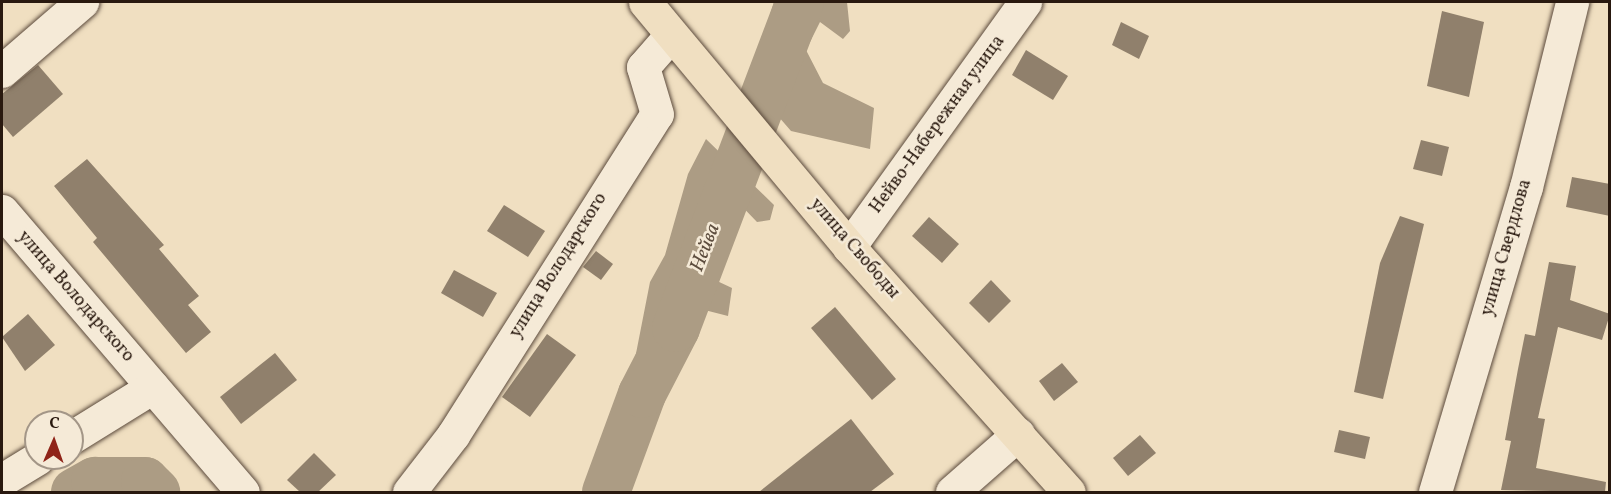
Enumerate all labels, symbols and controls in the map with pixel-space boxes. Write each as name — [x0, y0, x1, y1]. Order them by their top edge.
street label: Нейво-Набережная улица — [866, 31, 1010, 219]
street label: улица Свердлова — [1477, 177, 1537, 319]
street label: улица Володарского — [506, 189, 612, 343]
street label: улица Свободы — [804, 194, 904, 304]
water label: Нейва — [686, 221, 726, 275]
street label: улица Володарского — [12, 227, 138, 367]
north arrow — [24, 410, 84, 470]
text: С — [49, 413, 60, 435]

